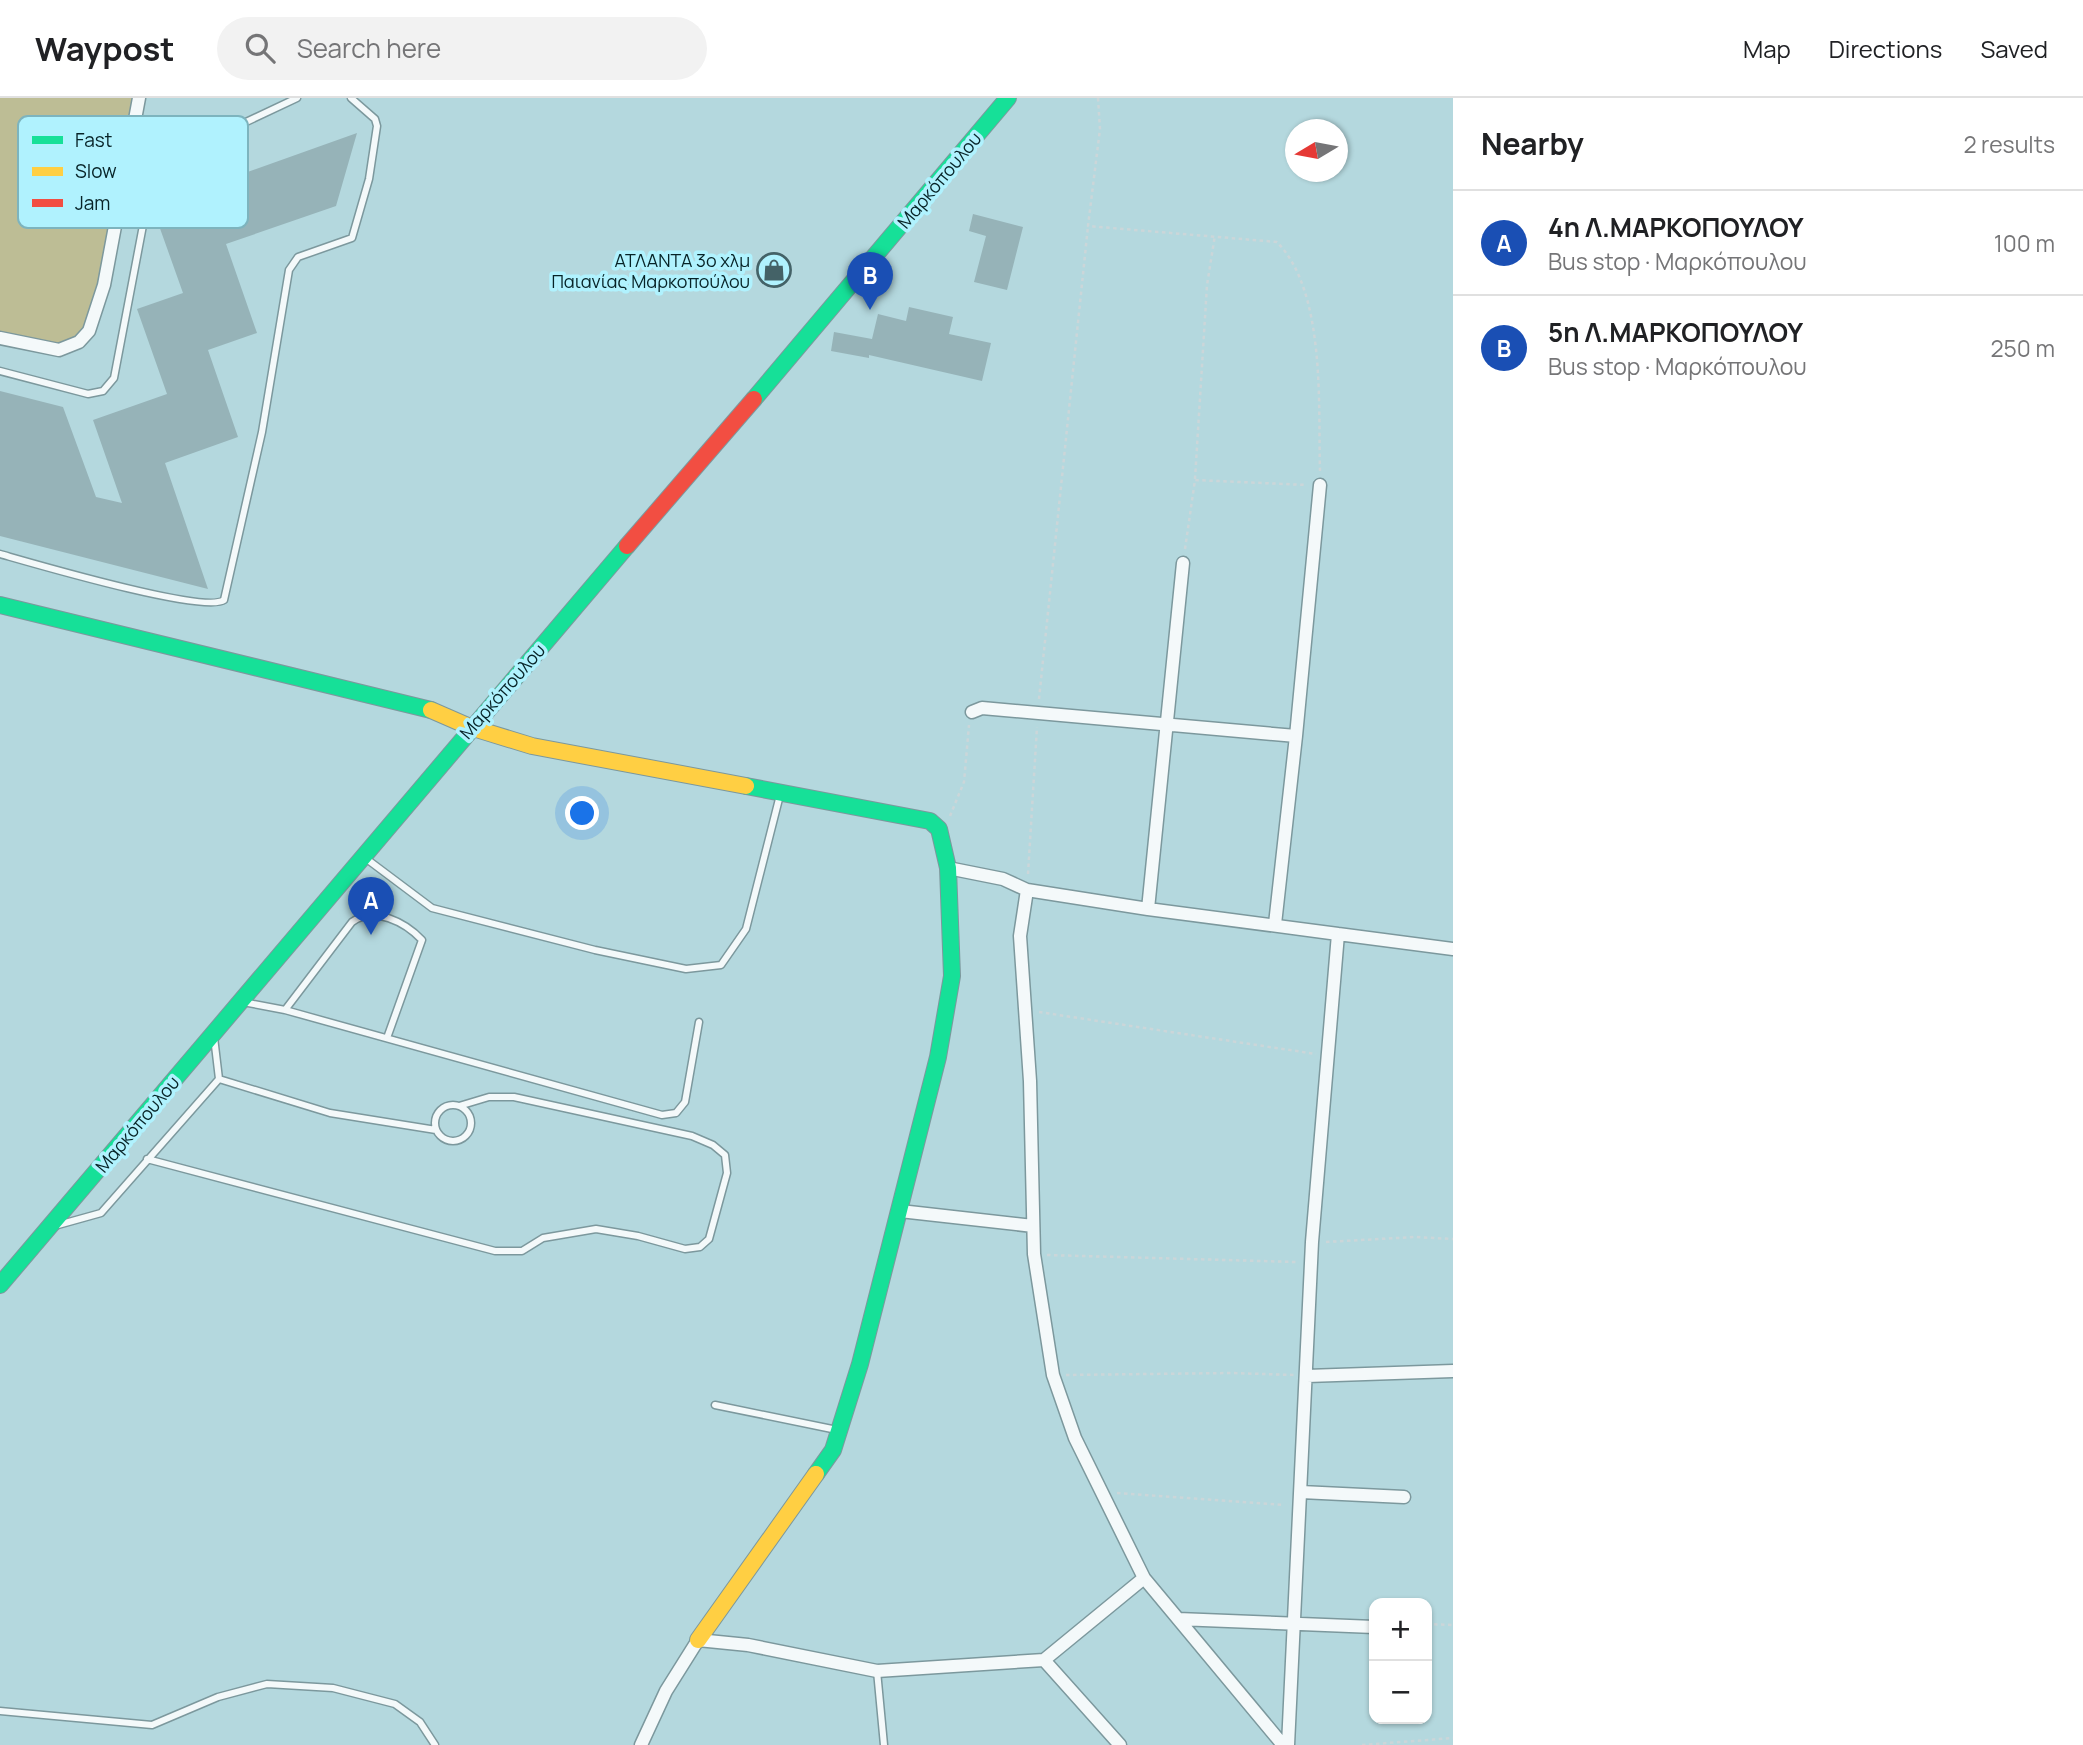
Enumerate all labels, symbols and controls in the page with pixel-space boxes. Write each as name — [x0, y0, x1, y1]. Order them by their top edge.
search box — [217, 17, 707, 80]
text: Waypost — [35, 26, 175, 71]
icon: search — [241, 29, 279, 67]
text: Search here — [297, 30, 441, 66]
text: Map — [1743, 32, 1791, 65]
text: Directions — [1829, 32, 1942, 65]
text: Saved — [1980, 32, 2048, 65]
legend — [18, 116, 248, 228]
north arrow — [1285, 119, 1348, 182]
text: Nearby — [1481, 123, 1584, 164]
text: Fast — [75, 127, 112, 153]
street label: Μαρκόπουλου — [892, 127, 986, 233]
text: 2 results — [1963, 128, 2055, 160]
text: Slow — [75, 158, 117, 184]
text: Jam — [75, 190, 110, 216]
text: 4η Λ.ΜΑΡΚΟΠΟΥΛΟΥ — [1548, 209, 1804, 245]
text: A — [1496, 227, 1512, 259]
text: 100 m — [1994, 227, 2055, 259]
text: Bus stop · Μαρκόπουλου — [1548, 245, 1807, 277]
place label: ΑΤΛΑΝΤΑ 3ο χλμ Παιανίας Μαρκοπούλου — [551, 248, 750, 293]
shop icon: ΑΤΛΑΝΤΑ 3ο χλμ Παιανίας Μαρκοπούλου — [755, 251, 793, 289]
pin: B — [847, 252, 893, 310]
text: 5η Λ.ΜΑΡΚΟΠΟΥΛΟΥ — [1548, 314, 1803, 350]
text: B — [1497, 332, 1511, 364]
text: 250 m — [1990, 332, 2055, 364]
text: Bus stop · Μαρκόπουλου — [1548, 350, 1807, 382]
street label: Μαρκόπουλου — [454, 638, 550, 744]
your location — [565, 796, 599, 830]
pin: A — [348, 877, 394, 935]
street label: Μαρκόπουλου — [90, 1071, 184, 1177]
map controls — [1369, 1598, 1432, 1724]
button: + — [1369, 1598, 1432, 1661]
button: − — [1369, 1661, 1432, 1724]

